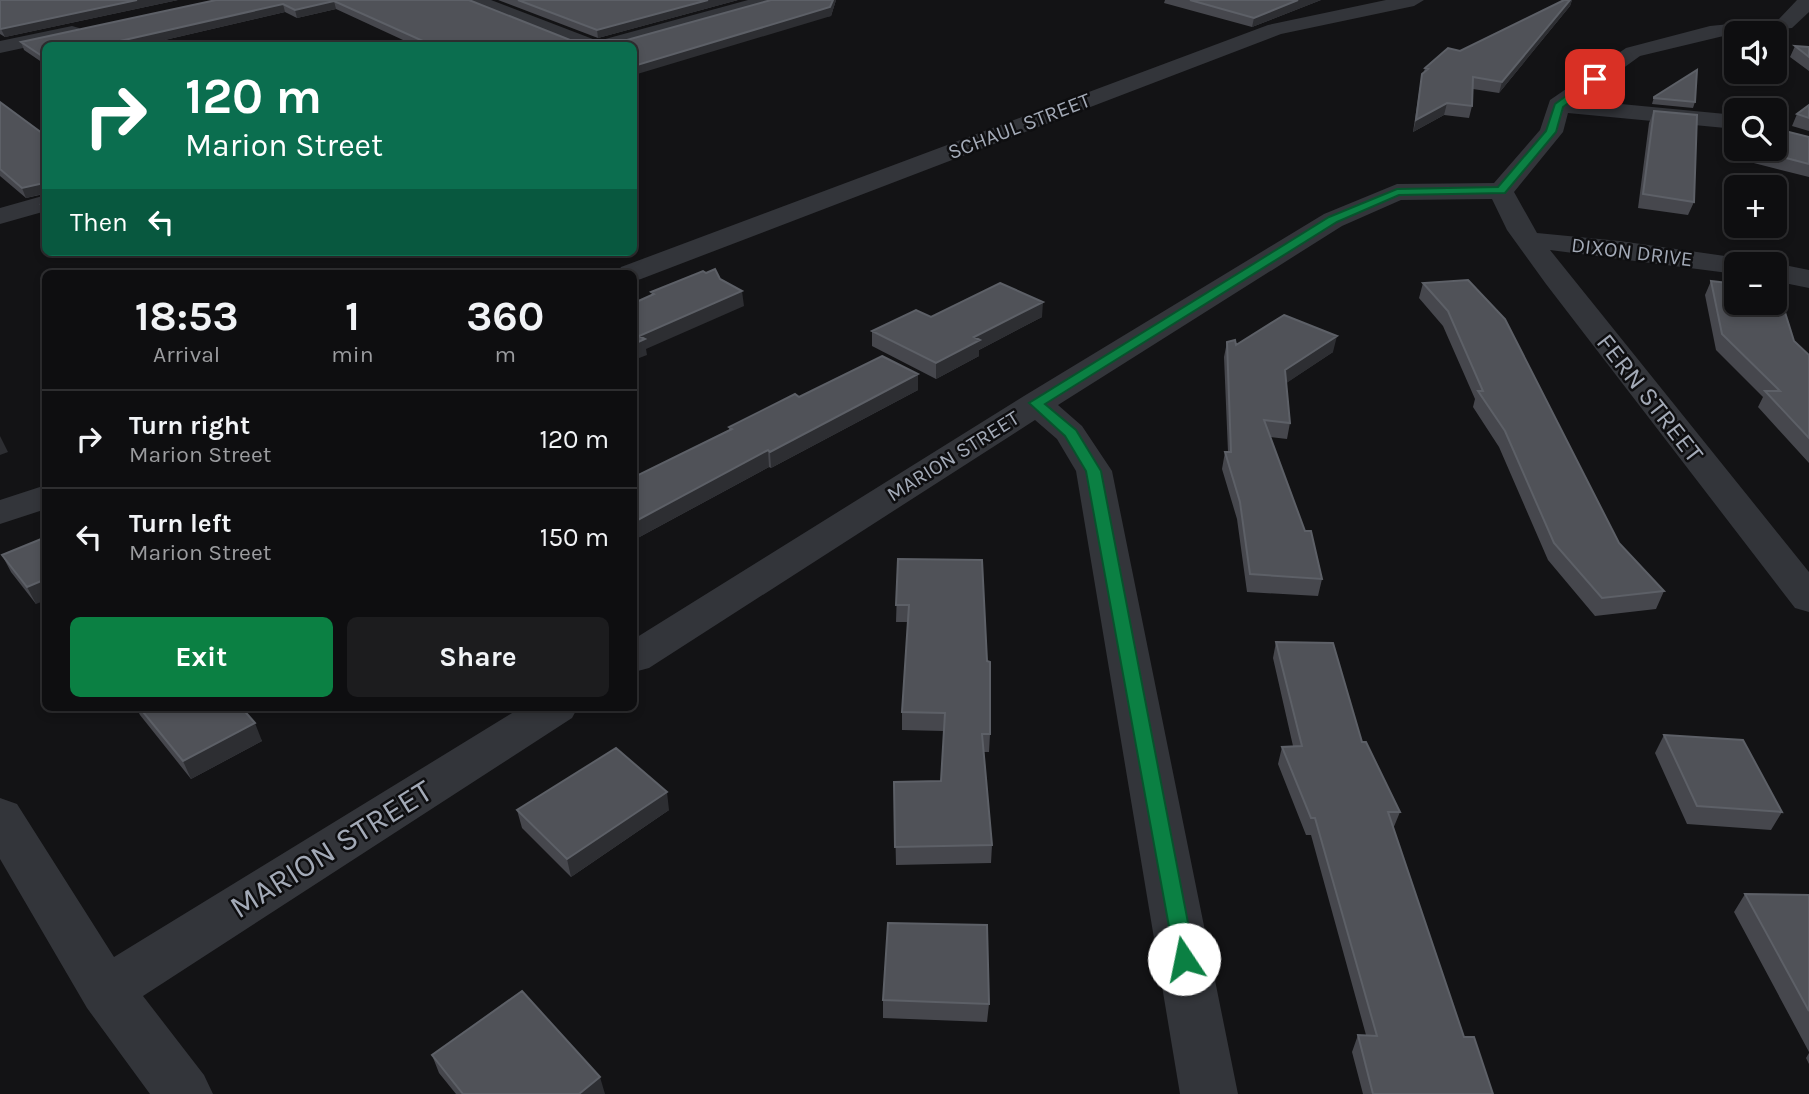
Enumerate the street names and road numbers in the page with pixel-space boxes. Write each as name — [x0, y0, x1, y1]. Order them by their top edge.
street label: SCHAUL STREET — [945, 88, 1094, 164]
street label: DIXON DRIVE — [1570, 233, 1694, 271]
street label: FERN STREET — [1590, 327, 1710, 469]
street label: MARION STREET — [882, 405, 1024, 506]
street label: MARION STREET — [223, 772, 439, 926]

